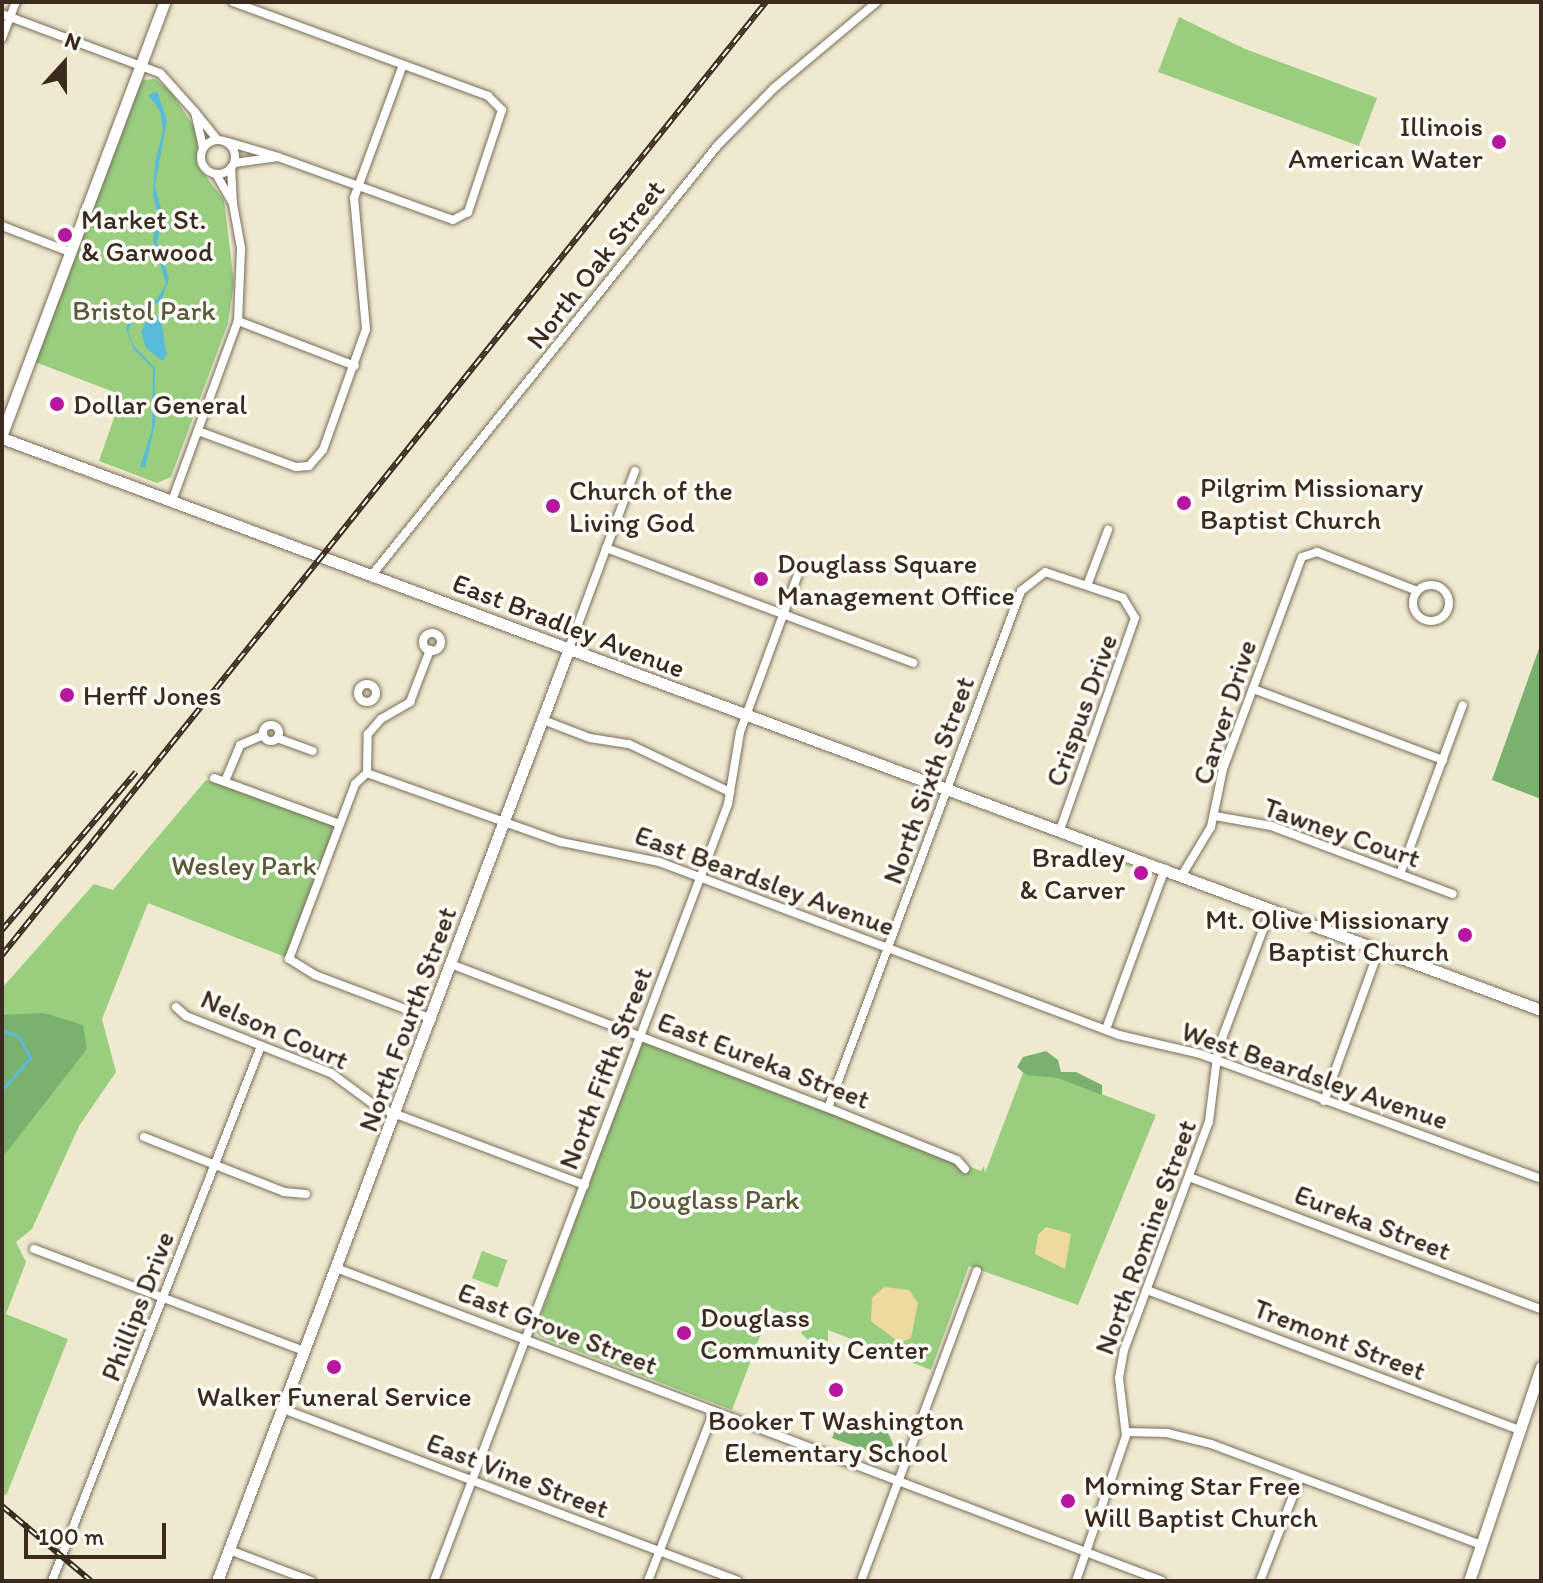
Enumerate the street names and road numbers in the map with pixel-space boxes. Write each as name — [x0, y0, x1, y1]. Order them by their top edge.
street label: North Oak Street — [519, 173, 671, 355]
street label: East Bradley Avenue — [448, 565, 690, 685]
street label: Crispus Drive — [1038, 629, 1124, 791]
street label: Carver Drive — [1185, 635, 1263, 789]
street label: North Sixth Street — [875, 672, 981, 888]
street label: Tawney Court — [1259, 789, 1425, 875]
street label: East Beardsley Avenue — [632, 818, 898, 942]
street label: North Fourth Street — [351, 902, 463, 1136]
street label: North Fifth Street — [551, 962, 659, 1174]
street label: Nelson Court — [196, 981, 354, 1077]
street label: East Eureka Street — [654, 1004, 874, 1116]
street label: West Beardsley Avenue — [1178, 1014, 1452, 1136]
street label: North Romine Street — [1087, 1115, 1203, 1359]
street label: Eureka Street — [1290, 1177, 1456, 1267]
street label: Phillips Drive — [93, 1226, 181, 1386]
street label: East Grove Street — [454, 1275, 662, 1381]
street label: Tremont Street — [1249, 1291, 1431, 1387]
street label: East Vine Street — [422, 1425, 614, 1525]

